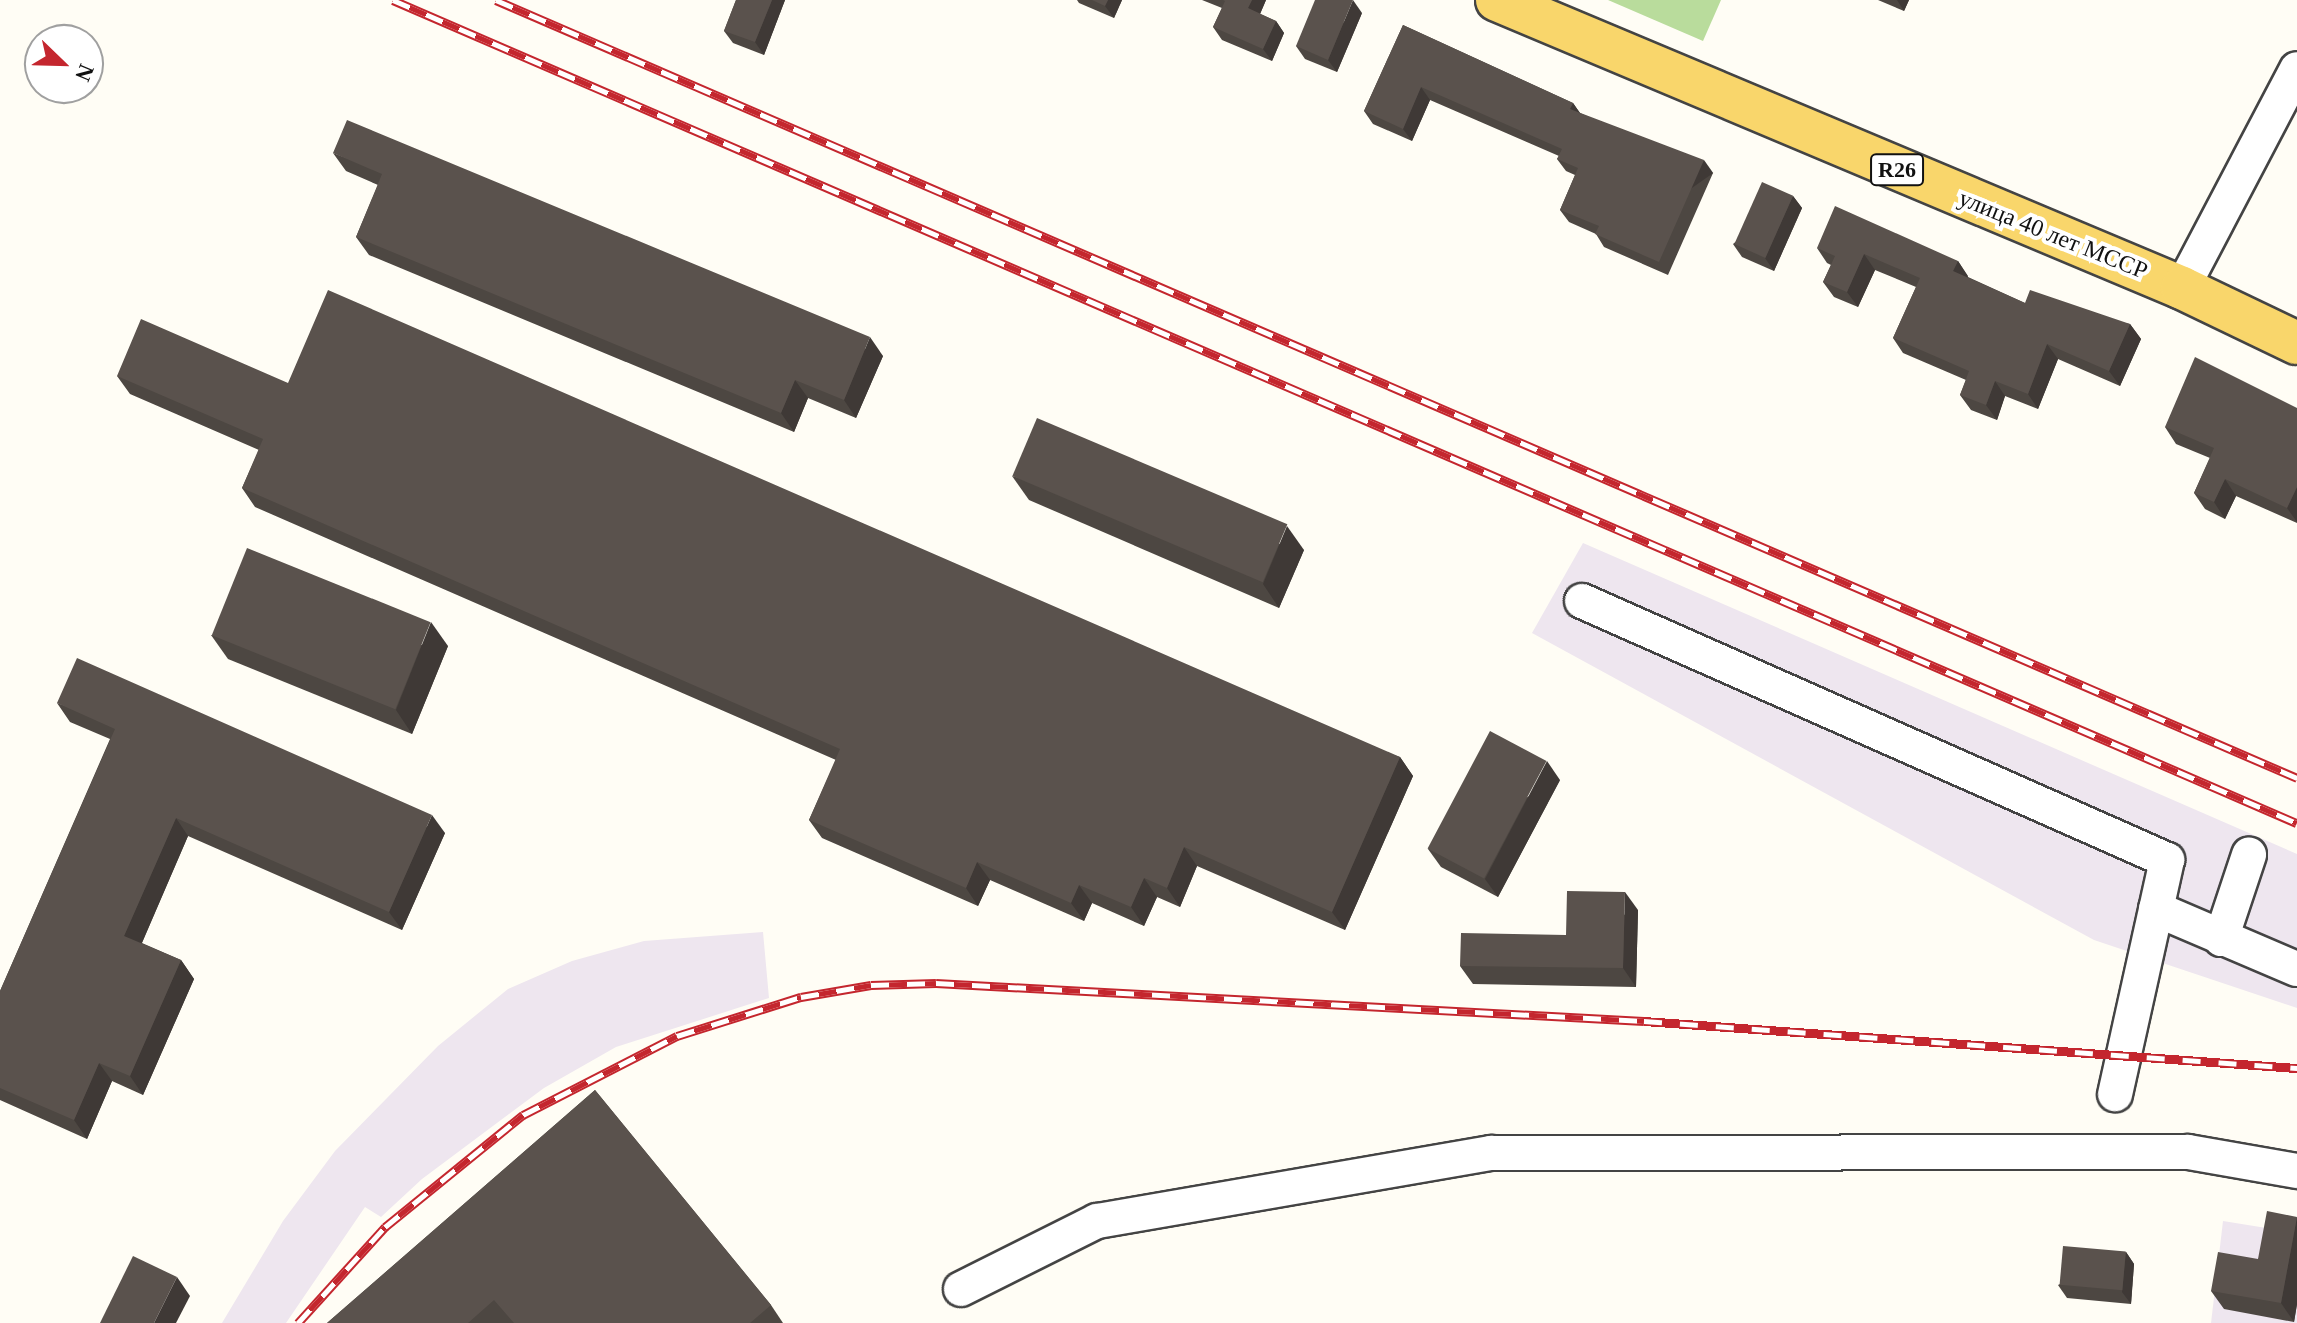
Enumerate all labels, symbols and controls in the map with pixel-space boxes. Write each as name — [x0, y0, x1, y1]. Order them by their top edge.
north arrow — [24, 24, 104, 104]
text: N — [70, 61, 99, 85]
road number: R26 — [1869, 152, 1925, 188]
street label: улица 40 лет МССР — [1954, 184, 2152, 286]

